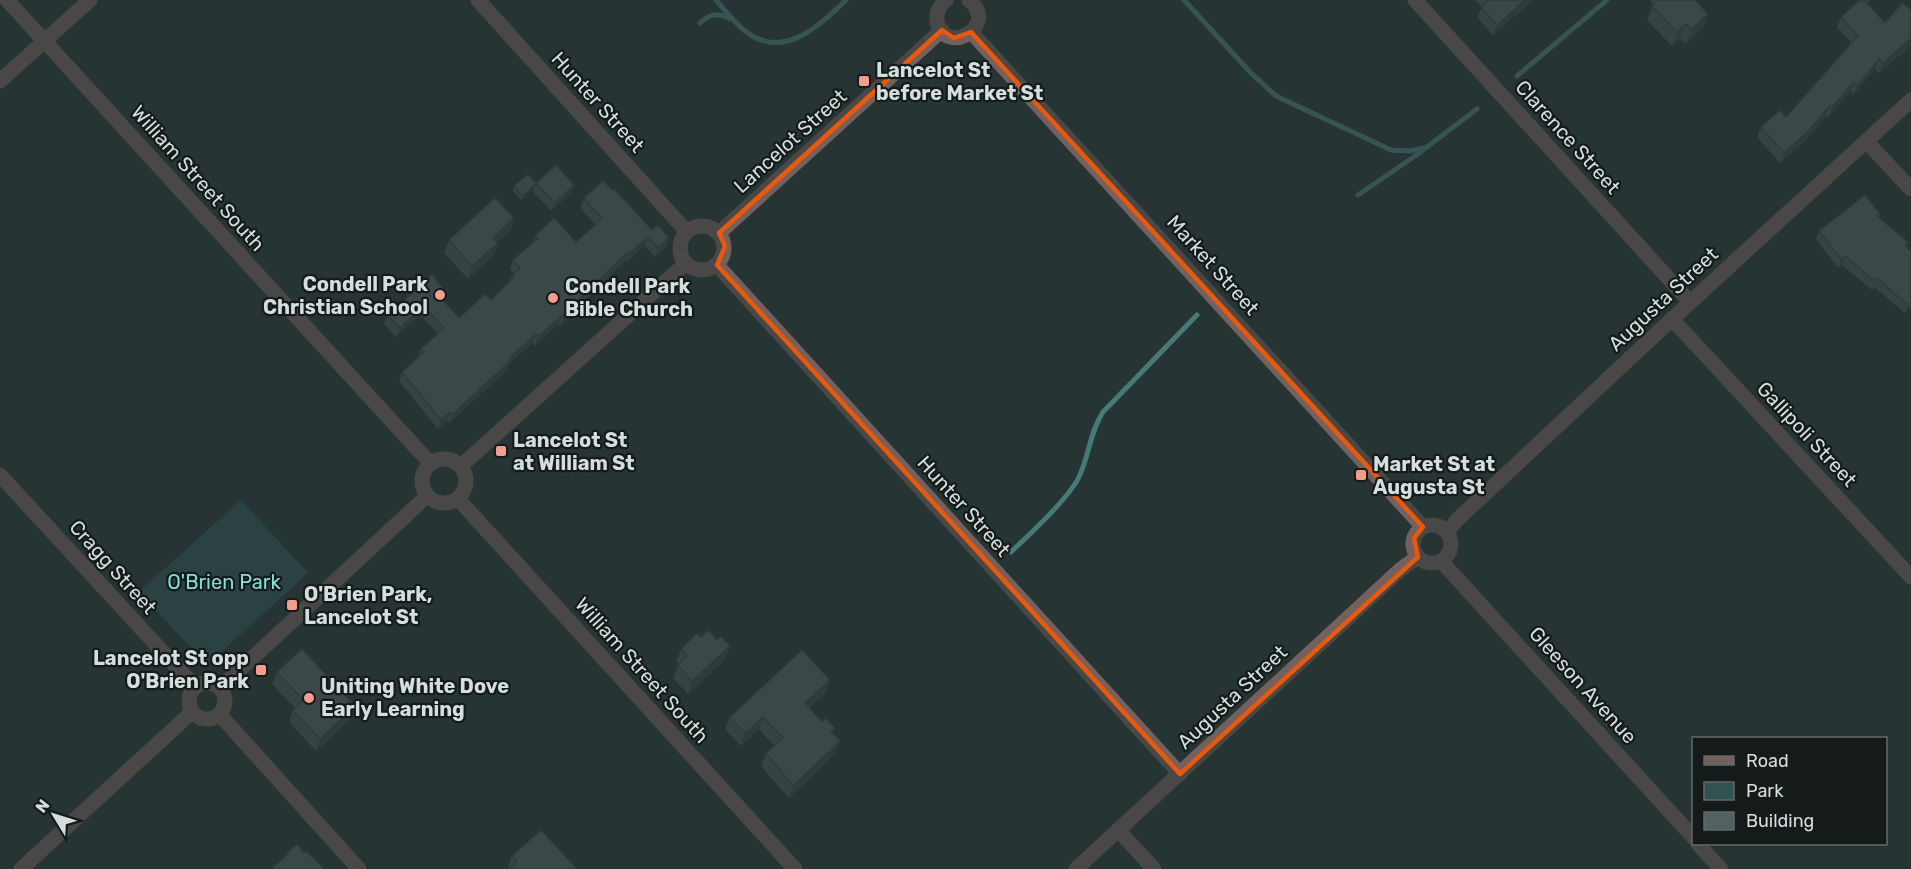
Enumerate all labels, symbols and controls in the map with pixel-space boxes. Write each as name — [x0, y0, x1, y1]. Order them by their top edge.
street label: Hunter Street — [547, 47, 650, 157]
place label: Lancelot St before Market St — [876, 58, 1043, 105]
marker: Lancelot St before Market St — [857, 74, 871, 88]
street label: Clarence Street — [1511, 75, 1626, 199]
street label: Lancelot Street — [729, 84, 851, 198]
street label: William Street South — [126, 100, 270, 256]
street label: Market Street — [1162, 210, 1264, 320]
street label: Augusta Street — [1603, 242, 1723, 356]
place label: Condell Park Christian School — [263, 272, 428, 319]
place label: Condell Park Bible Church — [565, 274, 693, 321]
marker: Condell Park Christian School — [433, 288, 447, 302]
marker: Condell Park Bible Church — [546, 291, 560, 305]
street label: Gallipoli Street — [1752, 376, 1862, 492]
place label: Lancelot St at William St — [513, 428, 635, 475]
marker: Lancelot St at William St — [494, 444, 508, 458]
street label: Hunter Street — [913, 451, 1016, 561]
place label: Market St at Augusta St — [1373, 452, 1495, 499]
marker: Market St at Augusta St — [1354, 468, 1368, 482]
street label: Cragg Street — [64, 515, 162, 619]
park label: O'Brien Park — [167, 570, 281, 594]
place label: O'Brien Park, Lancelot St — [304, 582, 432, 629]
street label: William Street South — [570, 592, 714, 748]
marker: O'Brien Park, Lancelot St — [285, 598, 299, 612]
street label: Gleeson Avenue — [1524, 622, 1642, 748]
street label: Augusta Street — [1172, 640, 1292, 754]
place label: Lancelot St opp O'Brien Park — [93, 646, 249, 693]
marker: Lancelot St opp O'Brien Park — [254, 663, 268, 677]
place label: Uniting White Dove Early Learning — [321, 674, 509, 721]
marker: Uniting White Dove Early Learning — [302, 691, 316, 705]
legend — [1692, 737, 1887, 845]
text: Road — [1746, 750, 1789, 772]
text: Park — [1746, 780, 1784, 802]
north arrow — [24, 785, 84, 845]
text: N — [32, 796, 54, 816]
text: Building — [1746, 810, 1814, 832]

